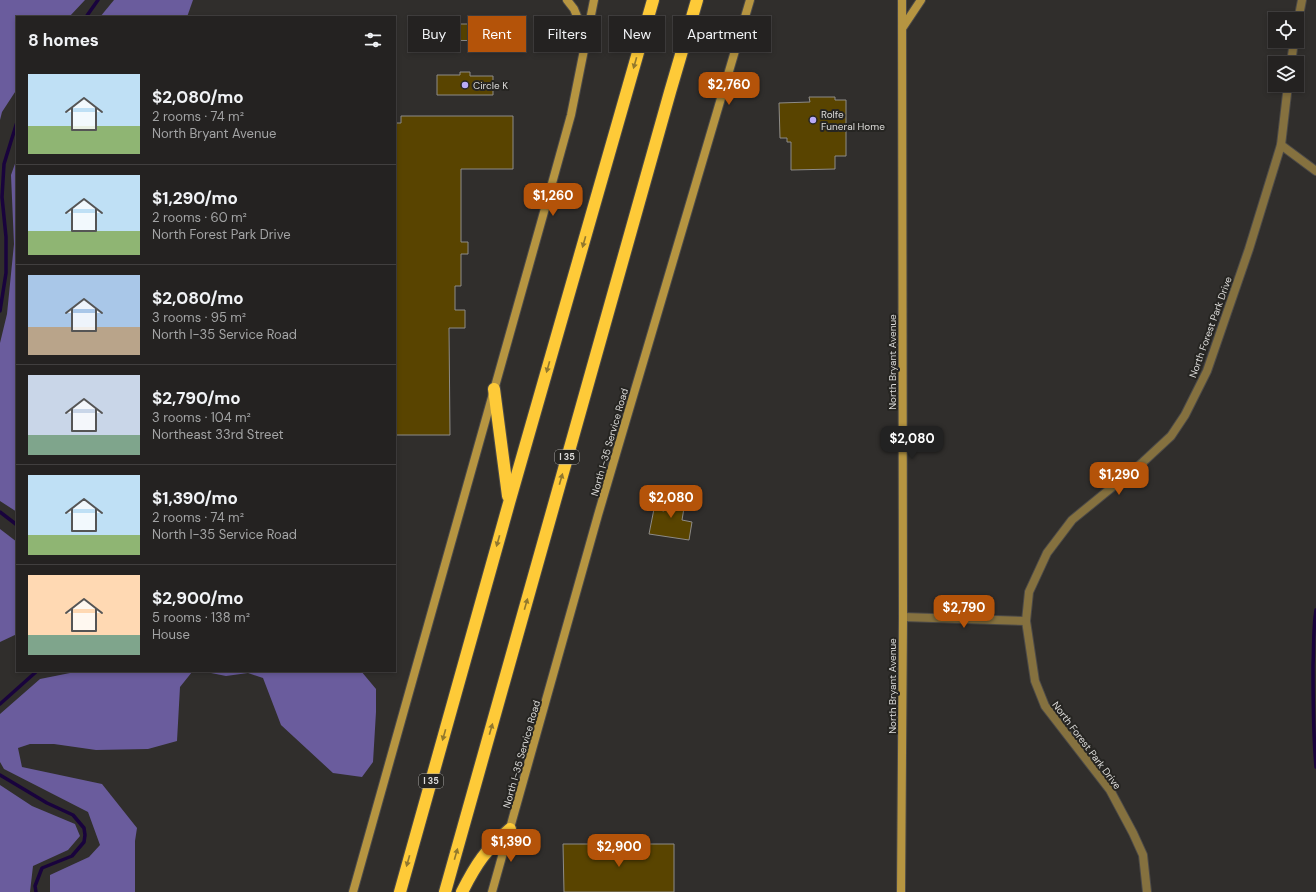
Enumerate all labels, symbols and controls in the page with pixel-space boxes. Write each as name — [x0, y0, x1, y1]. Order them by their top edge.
map controls — [1268, 12, 1304, 92]
button: locate — [1268, 12, 1304, 48]
chip: Buy — [408, 16, 460, 52]
chip: Rent — [468, 16, 526, 52]
chip: Filters — [534, 16, 601, 52]
chip: New — [609, 16, 665, 52]
chip: Apartment — [673, 16, 771, 52]
text: 8 homes — [28, 29, 99, 51]
icon: filters — [362, 29, 384, 51]
button: layers — [1268, 56, 1304, 92]
one-way arrow — [632, 57, 638, 69]
pin: $2,760 — [696, 72, 762, 106]
text: $2,760 — [708, 76, 750, 93]
place label: Circle K — [473, 79, 508, 92]
marker: Circle K — [460, 80, 470, 90]
text: $2,080/mo — [152, 86, 244, 108]
icon: home — [60, 90, 108, 138]
text: 2 rooms · 74 m² — [152, 108, 244, 125]
place label: Rolfe Funeral Home — [821, 108, 885, 133]
marker: Rolfe Funeral Home — [808, 115, 818, 125]
text: North Bryant Avenue — [152, 125, 276, 142]
pin: $1,260 — [520, 183, 586, 217]
text: $1,290/mo — [152, 187, 238, 209]
text: $1,260 — [533, 187, 573, 204]
icon: home — [60, 191, 108, 239]
text: 2 rooms · 60 m² — [152, 209, 247, 226]
text: North Forest Park Drive — [152, 226, 291, 243]
one-way arrow — [581, 236, 587, 248]
street label: North Forest Park Drive — [1186, 275, 1235, 379]
text: $2,080/mo — [152, 287, 244, 309]
icon: home — [60, 291, 108, 339]
text: 3 rooms · 95 m² — [152, 309, 246, 326]
street label: North Bryant Avenue — [886, 314, 899, 410]
text: North I-35 Service Road — [152, 326, 297, 343]
one-way arrow — [545, 361, 551, 373]
text: $2,790/mo — [152, 387, 241, 409]
street label: North I-35 Service Road — [588, 387, 631, 498]
icon: home — [60, 391, 108, 439]
text: 3 rooms · 104 m² — [152, 409, 251, 426]
text: Northeast 33rd Street — [152, 426, 284, 443]
pin: $2,080 — [879, 426, 945, 460]
text: $2,080 — [889, 430, 935, 447]
road number: I 35 — [555, 450, 579, 464]
pin: $1,290 — [1086, 462, 1152, 496]
text: $1,290 — [1099, 466, 1139, 483]
one-way arrow — [558, 473, 564, 485]
pin: $2,080 — [638, 485, 704, 519]
text: $1,390/mo — [152, 487, 238, 509]
text: $2,080 — [648, 489, 694, 506]
icon: home — [60, 491, 108, 539]
text: 2 rooms · 74 m² — [152, 509, 244, 526]
text: North I-35 Service Road — [152, 526, 297, 543]
one-way arrow — [495, 535, 501, 547]
text: $2,900/mo — [152, 587, 244, 609]
icon: home — [60, 591, 108, 639]
pin: $2,790 — [931, 595, 997, 629]
one-way arrow — [523, 598, 529, 610]
text: $2,790 — [943, 599, 985, 616]
text: 5 rooms · 138 m² — [152, 609, 250, 626]
text: House — [152, 626, 190, 643]
street label: North Bryant Avenue — [886, 638, 899, 734]
street label: North I-35 Service Road — [500, 699, 543, 810]
street label: North Forest Park Drive — [1049, 699, 1124, 792]
one-way arrow — [488, 723, 494, 735]
one-way arrow — [441, 730, 447, 742]
road number: I 35 — [419, 774, 443, 788]
pin: $1,390 — [478, 829, 544, 863]
text: $1,390 — [491, 833, 531, 850]
pin: $2,900 — [586, 834, 652, 868]
text: $2,900 — [596, 838, 642, 855]
one-way arrow — [453, 848, 459, 860]
one-way arrow — [405, 854, 411, 867]

